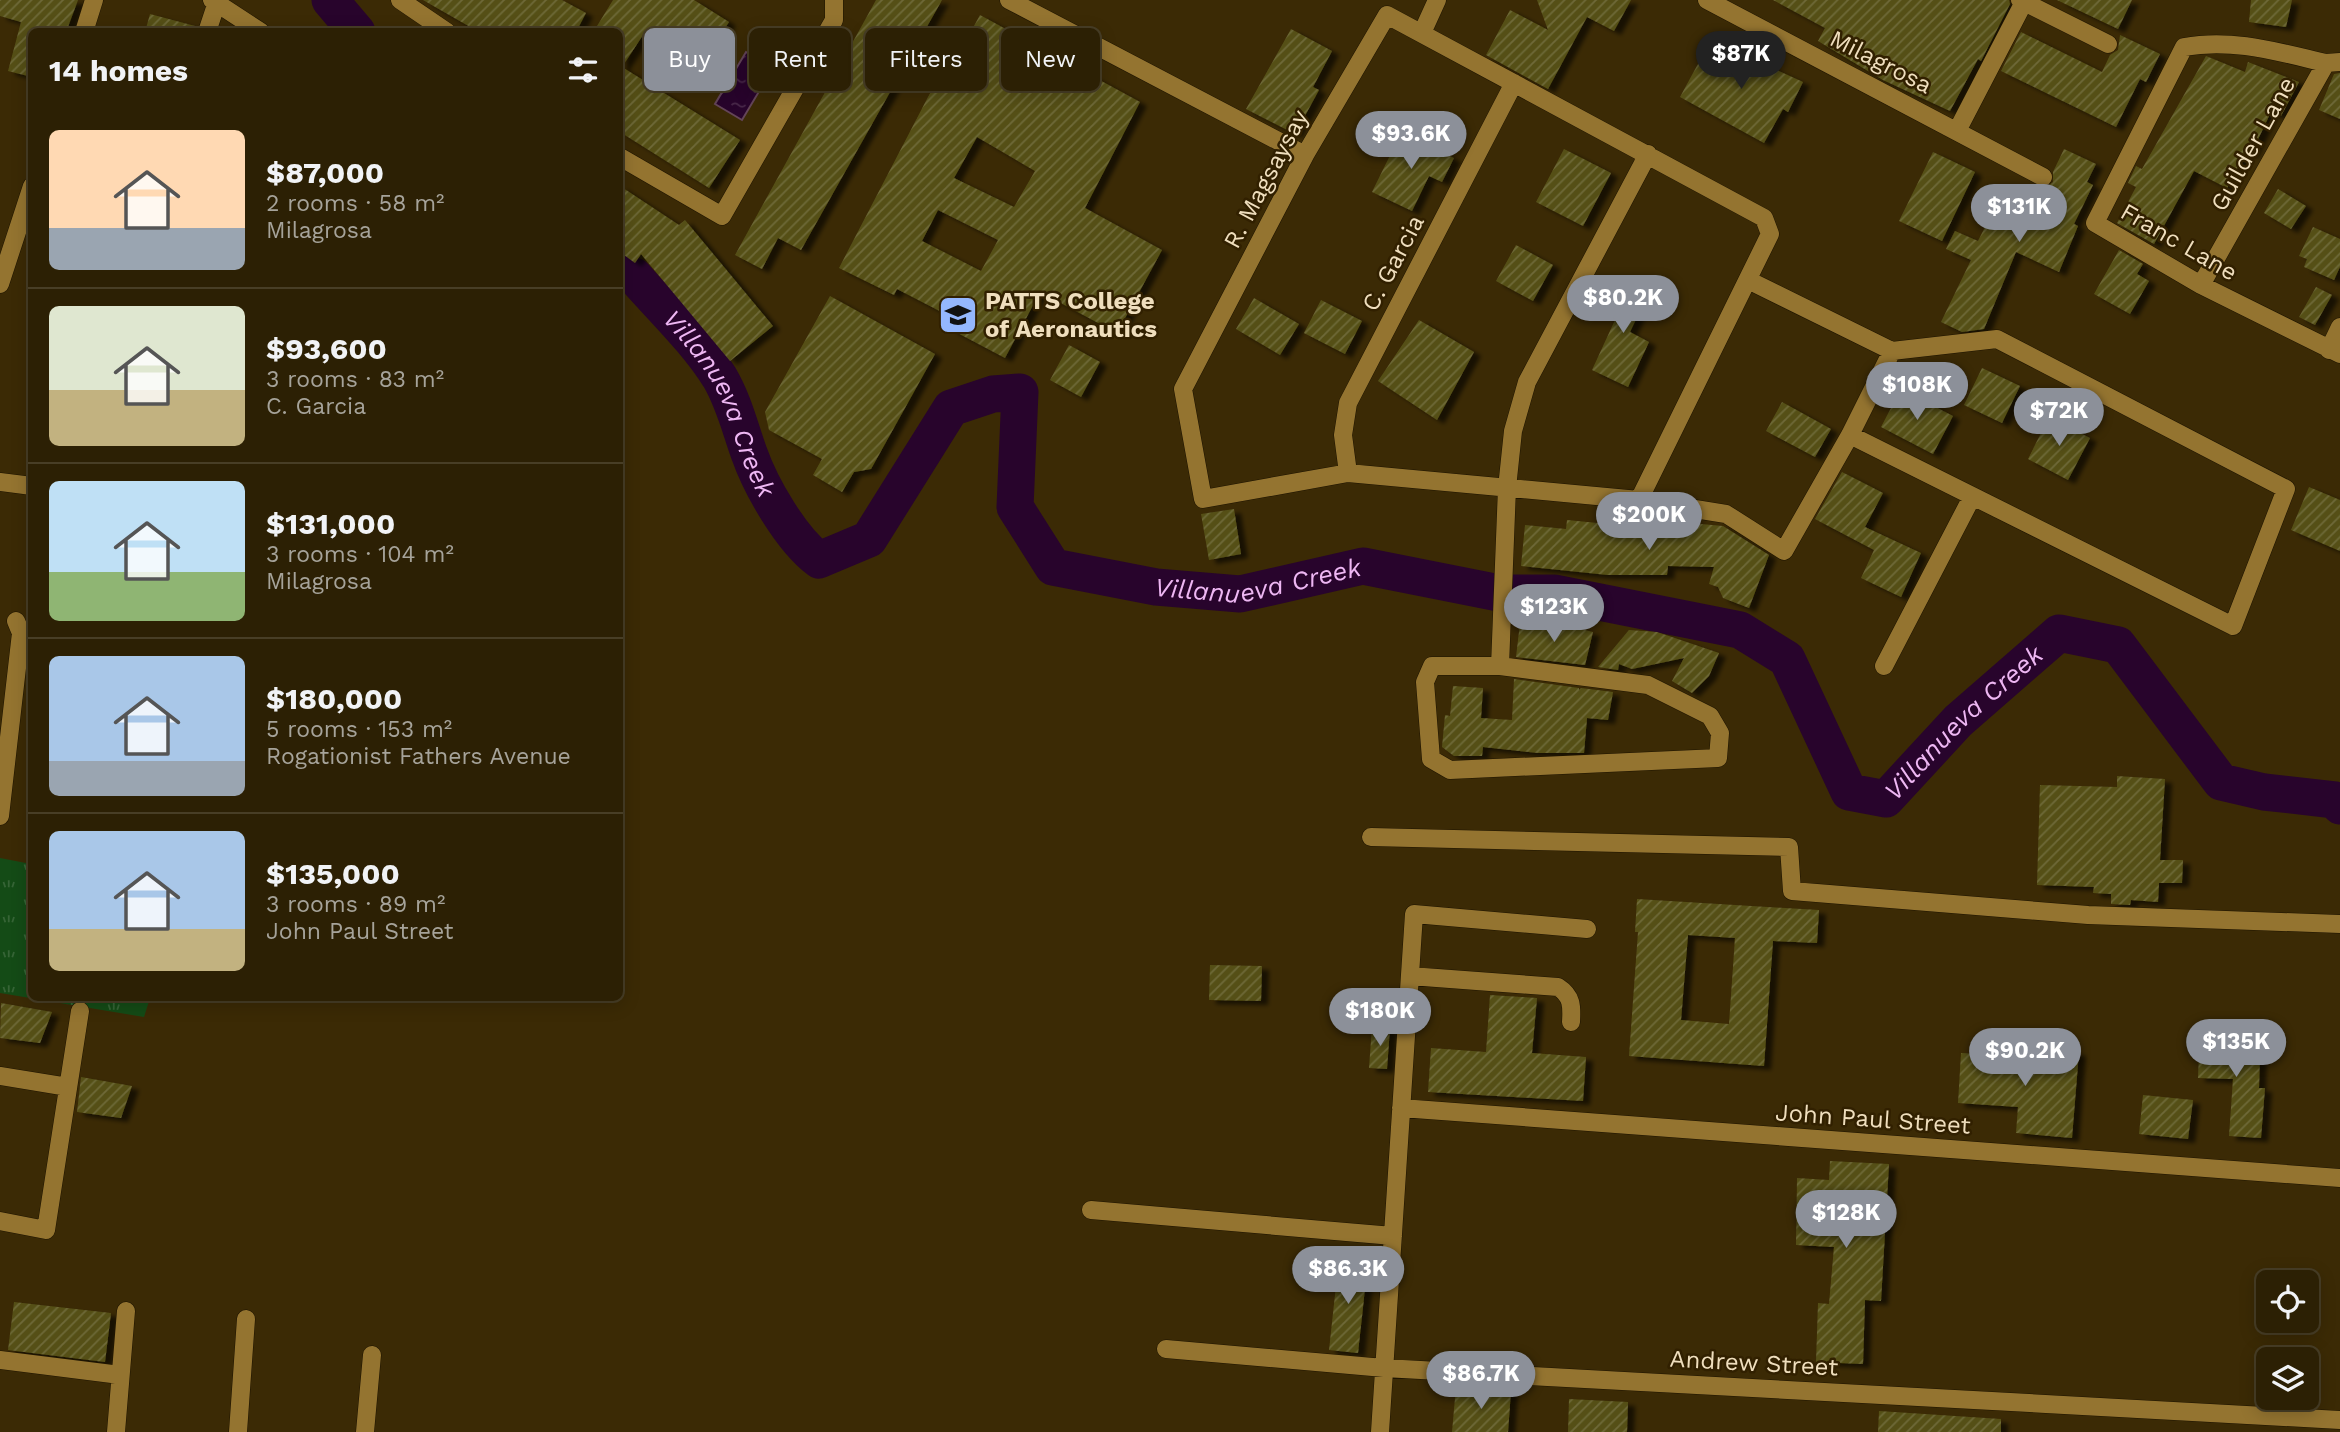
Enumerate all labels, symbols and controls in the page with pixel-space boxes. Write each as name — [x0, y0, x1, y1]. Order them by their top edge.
street label: Milagrosa — [1825, 24, 1937, 100]
chip: Buy — [644, 28, 735, 91]
chip: Rent — [749, 28, 851, 91]
chip: Filters — [865, 28, 987, 91]
chip: New — [1001, 28, 1100, 91]
pin: $87K — [1700, 32, 1782, 91]
text: $87K — [1712, 40, 1770, 67]
icon: filters — [564, 51, 602, 89]
text: 14 homes — [49, 53, 188, 88]
street label: Guilder Lane — [2205, 72, 2301, 216]
street label: R. Magsaysay — [1218, 104, 1315, 253]
pin: $93.6K — [1354, 111, 1468, 171]
text: $93.6K — [1371, 120, 1451, 147]
text: $87,000 — [266, 155, 384, 190]
icon: home — [105, 158, 189, 242]
pin: $131K — [1970, 184, 2068, 244]
text: 2 rooms · 58 m² — [266, 190, 445, 217]
text: $131K — [1987, 193, 2051, 220]
street label: Franc Lane — [2116, 197, 2242, 287]
street label: C. Garcia — [1356, 210, 1430, 316]
text: Milagrosa — [266, 217, 372, 244]
pin: $80.2K — [1566, 276, 1680, 335]
text: $80.2K — [1583, 284, 1663, 311]
place label: PATTS College of Aeronautics — [985, 287, 1157, 343]
school or university icon: PATTS College of Aeronautics — [937, 294, 979, 336]
water label: Villanueva Creek — [657, 304, 782, 503]
text: $93,600 — [266, 331, 387, 366]
icon: home — [105, 334, 189, 418]
pin: $108K — [1868, 362, 1966, 422]
text: 3 rooms · 83 m² — [266, 366, 444, 393]
text: $108K — [1882, 371, 1952, 398]
pin: $72K — [2018, 388, 2100, 448]
text: C. Garcia — [266, 393, 366, 420]
text: $72K — [2030, 397, 2088, 424]
pin: $200K — [1600, 492, 1698, 552]
text: $200K — [1612, 501, 1686, 528]
text: $131,000 — [266, 506, 395, 541]
icon: home — [105, 509, 189, 593]
text: 3 rooms · 104 m² — [266, 541, 454, 568]
water label: Villanueva Creek — [1153, 552, 1365, 609]
text: Milagrosa — [266, 568, 372, 595]
pin: $123K — [1505, 584, 1603, 644]
text: $123K — [1520, 593, 1588, 620]
water label: Villanueva Creek — [1878, 639, 2050, 806]
text: $180,000 — [266, 681, 402, 716]
icon: home — [105, 684, 189, 768]
text: 5 rooms · 153 m² — [266, 716, 452, 743]
text: Rogationist Fathers Avenue — [266, 743, 571, 770]
text: $135,000 — [266, 856, 400, 891]
icon: home — [105, 859, 189, 943]
text: 3 rooms · 89 m² — [266, 891, 445, 918]
text: John Paul Street — [266, 918, 454, 945]
pin: $180K — [1331, 988, 1429, 1048]
text: $180K — [1345, 997, 1415, 1024]
pin: $135K — [2187, 1020, 2285, 1079]
pin: $90.2K — [1968, 1028, 2082, 1088]
text: $135K — [2202, 1028, 2270, 1055]
text: $90.2K — [1985, 1037, 2065, 1064]
street label: John Paul Street — [1774, 1098, 1972, 1140]
pin: $128K — [1797, 1190, 1895, 1250]
text: $128K — [1812, 1199, 1880, 1226]
pin: $86.3K — [1291, 1246, 1405, 1306]
text: $86.3K — [1308, 1255, 1388, 1282]
map controls — [2256, 1270, 2319, 1410]
button: locate — [2256, 1270, 2319, 1333]
street label: Andrew Street — [1669, 1345, 1839, 1381]
button: layers — [2256, 1347, 2319, 1410]
pin: $86.7K — [1424, 1352, 1538, 1411]
text: $86.7K — [1442, 1360, 1520, 1387]

